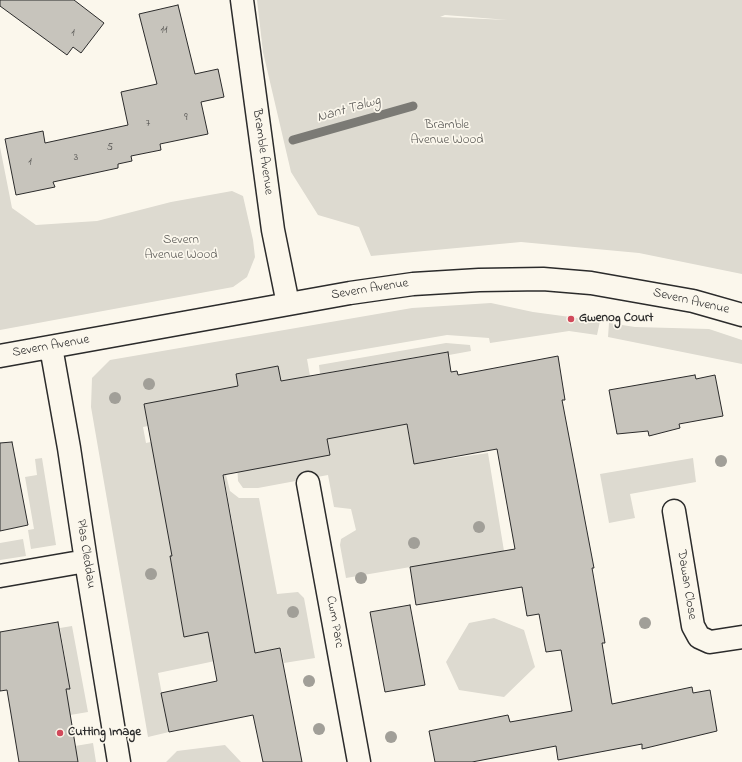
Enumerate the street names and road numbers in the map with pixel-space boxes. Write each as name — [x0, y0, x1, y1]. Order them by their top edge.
street label: Bramble Avenue — [248, 108, 276, 196]
street label: Severn Avenue — [330, 276, 410, 304]
street label: Severn Avenue — [651, 286, 731, 318]
street label: Severn Avenue — [11, 333, 91, 361]
street label: Plas Cleddau — [72, 518, 98, 590]
street label: Dawan Close — [673, 549, 699, 621]
street label: Cwm Parc — [322, 595, 346, 649]

